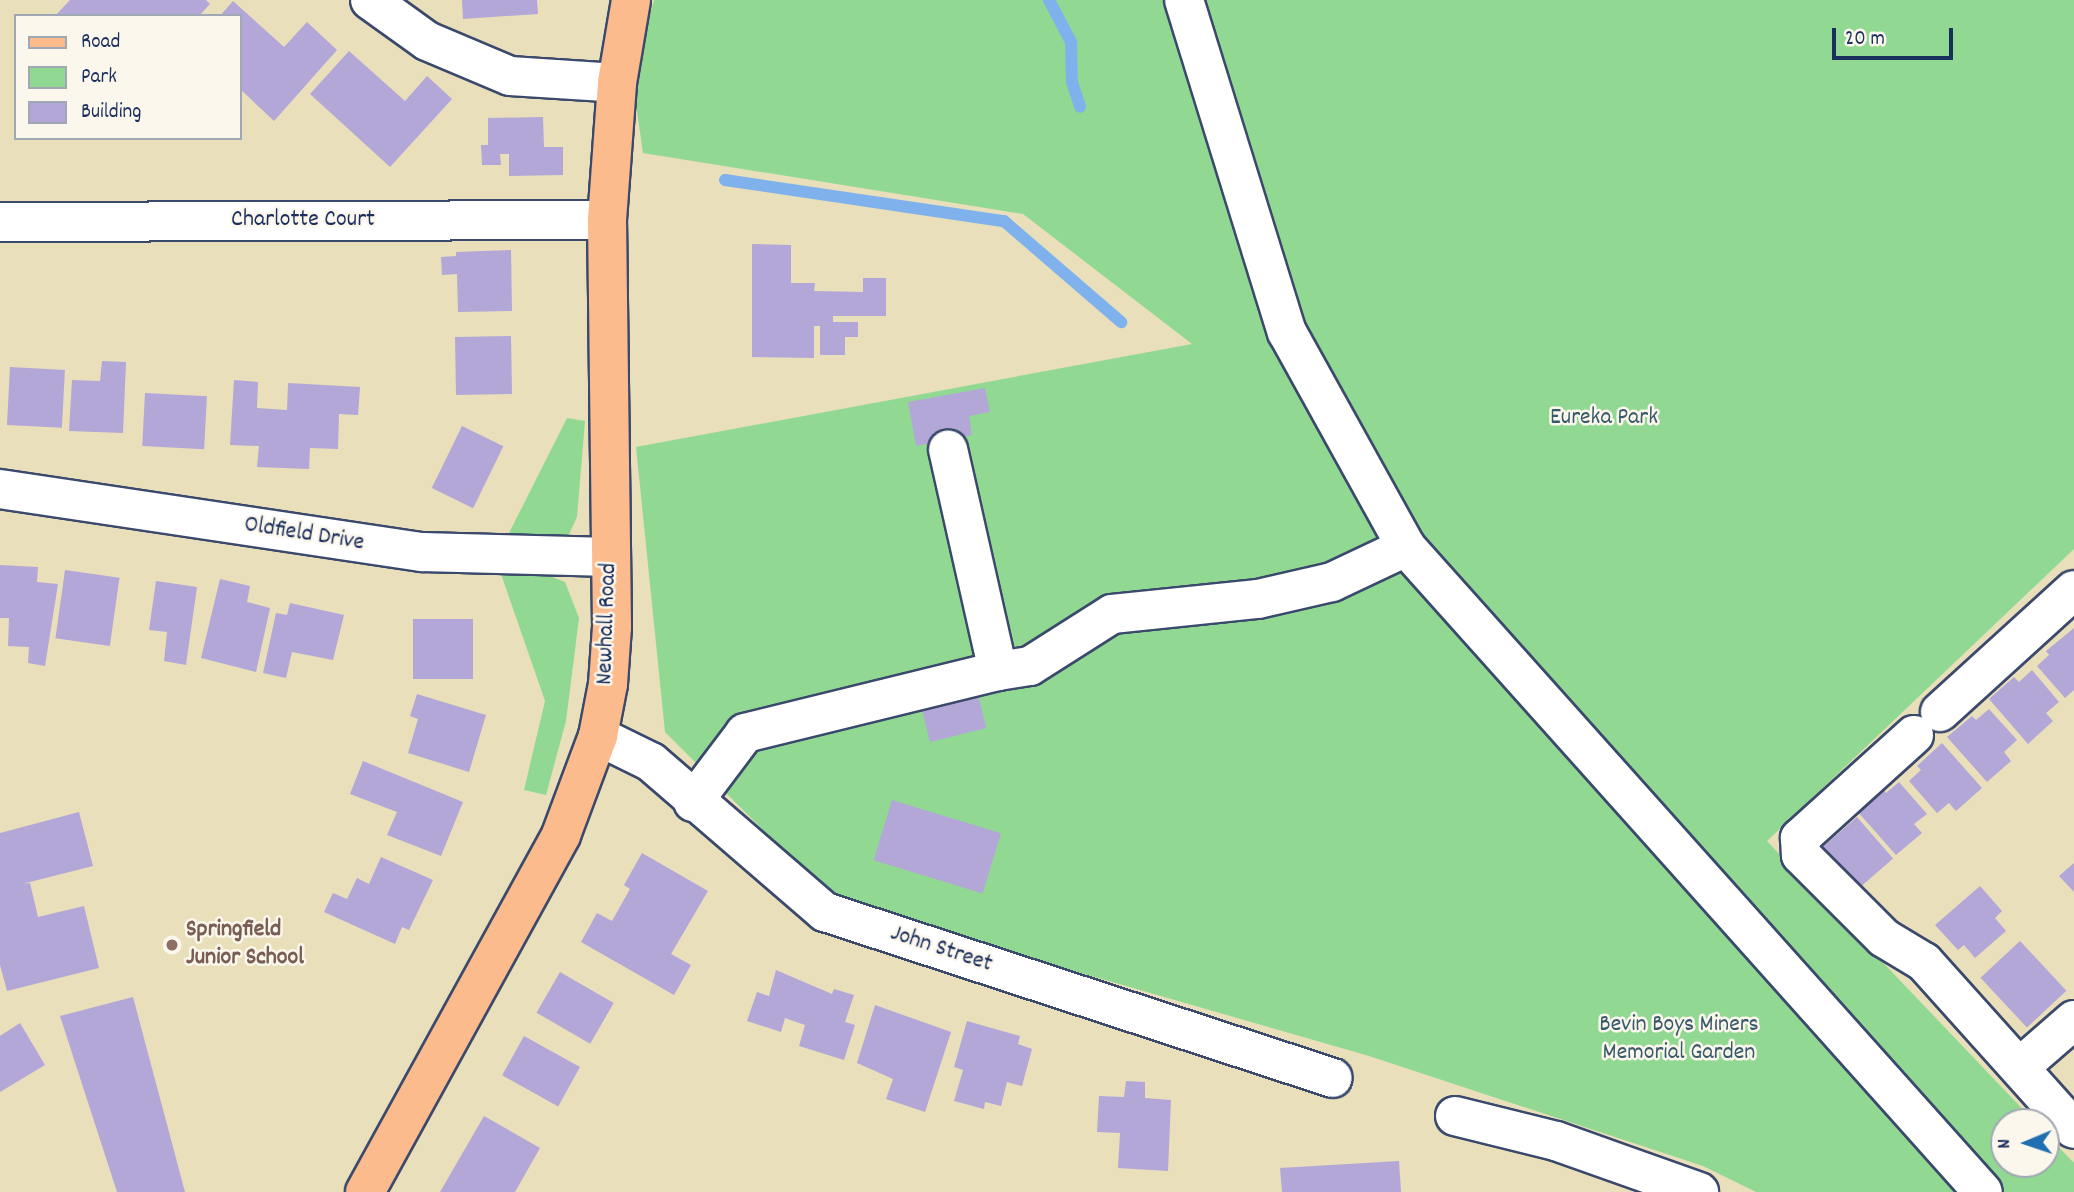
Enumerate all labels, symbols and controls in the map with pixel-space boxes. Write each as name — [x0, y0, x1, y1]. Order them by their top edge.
legend — [14, 14, 242, 140]
scale bar — [1836, 14, 1957, 58]
text: 20 m — [1845, 25, 1885, 55]
text: Road — [81, 28, 120, 58]
text: Park — [81, 63, 117, 93]
text: Building — [81, 98, 141, 128]
street label: Charlotte Court — [231, 207, 375, 235]
park label: Eureka Park — [1550, 405, 1658, 433]
street label: Oldfield Drive — [242, 511, 366, 559]
street label: Newhall Road — [591, 563, 625, 685]
place label: Springfield Junior School — [186, 917, 304, 973]
street label: John Street — [886, 920, 996, 980]
marker: Springfield Junior School — [164, 937, 180, 953]
park label: Bevin Boys Miners Memorial Garden — [1599, 1012, 1759, 1068]
north arrow — [1990, 1108, 2060, 1178]
text: N — [1992, 1139, 2019, 1149]

